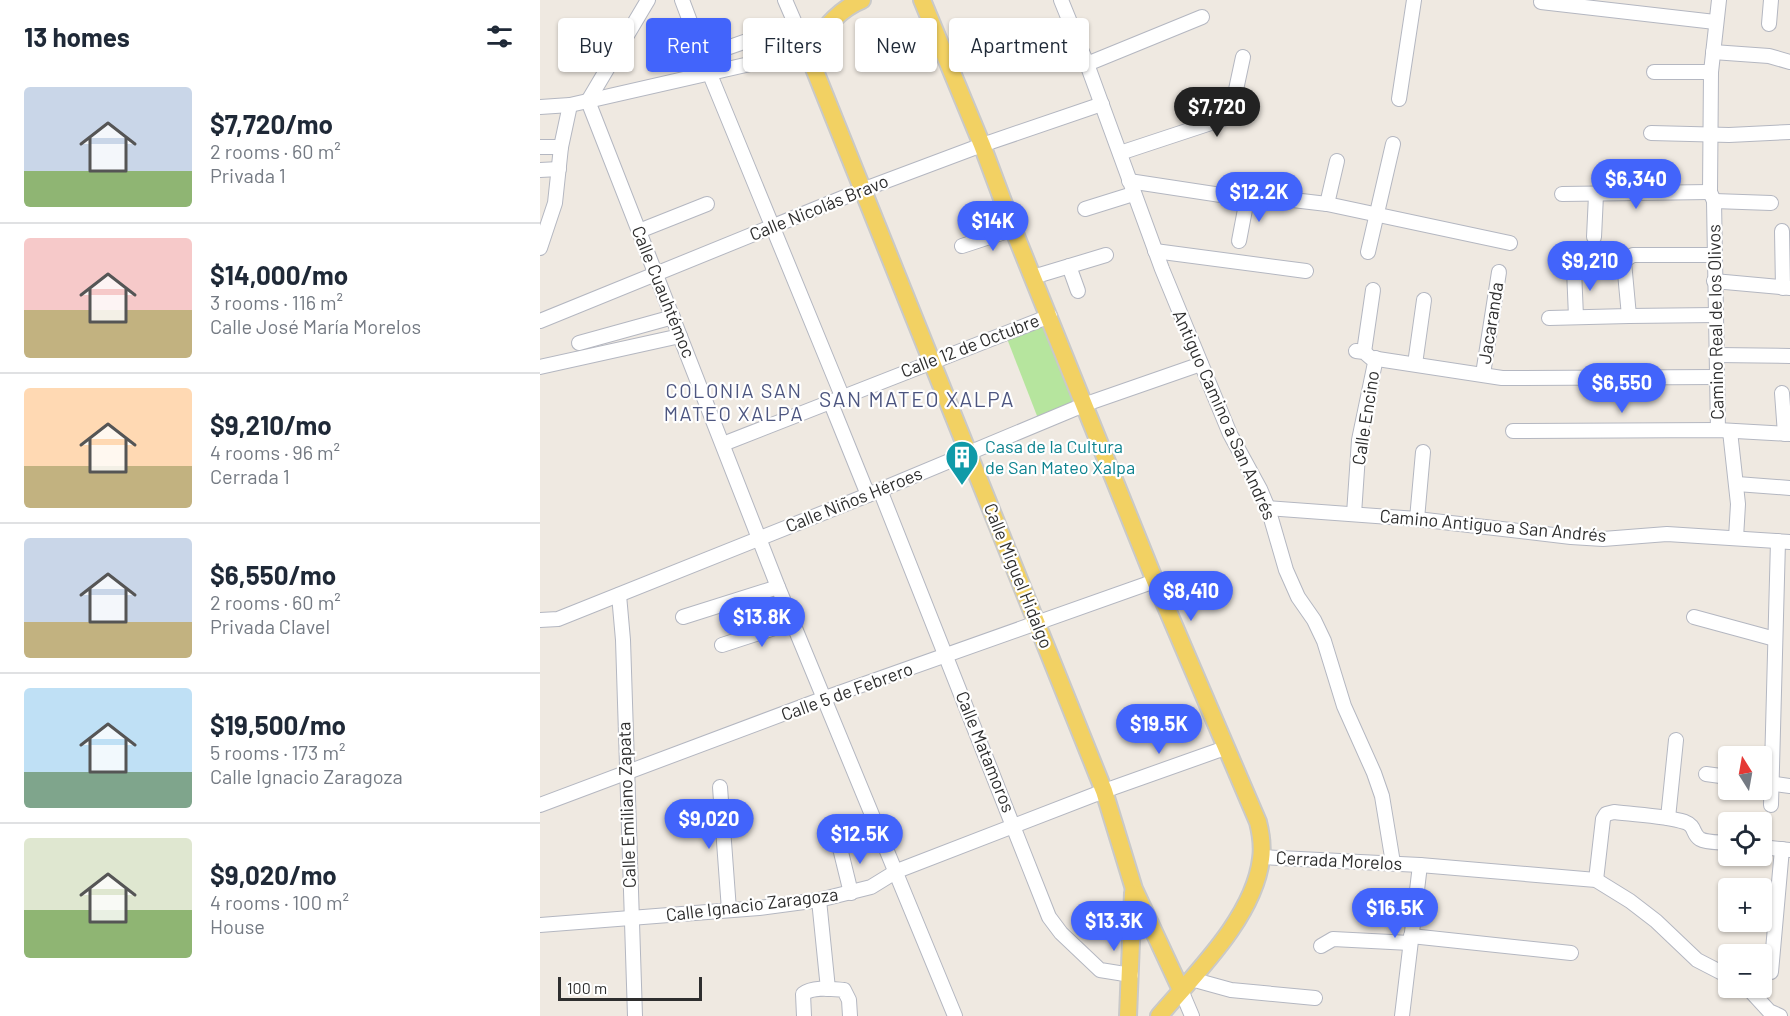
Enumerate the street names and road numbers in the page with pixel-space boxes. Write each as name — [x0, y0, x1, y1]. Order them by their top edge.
street label: Calle Nicolás Bravo — [746, 169, 891, 245]
street label: Calle Cuauhtémoc — [627, 222, 700, 361]
street label: Camino Real de los Olivos — [1702, 224, 1728, 420]
street label: Jacaranda — [1473, 280, 1507, 365]
street label: Antiguo Camino a San Andrés — [1169, 306, 1281, 523]
street label: Calle 12 de Octubre — [897, 309, 1042, 382]
street label: Calle Encino — [1347, 369, 1383, 467]
street label: Calle Niños Héroes — [782, 462, 925, 537]
street label: Calle Miguel Hidalgo — [980, 500, 1058, 651]
street label: Camino Antiguo a San Andrés — [1379, 504, 1607, 546]
street label: Calle 5 de Febrero — [778, 657, 916, 725]
street label: Calle Matamoros — [952, 688, 1020, 815]
street label: Calle Emiliano Zapata — [612, 721, 640, 889]
street label: Cerrada Morelos — [1275, 846, 1403, 874]
street label: Calle Ignacio Zaragoza — [664, 883, 839, 925]

